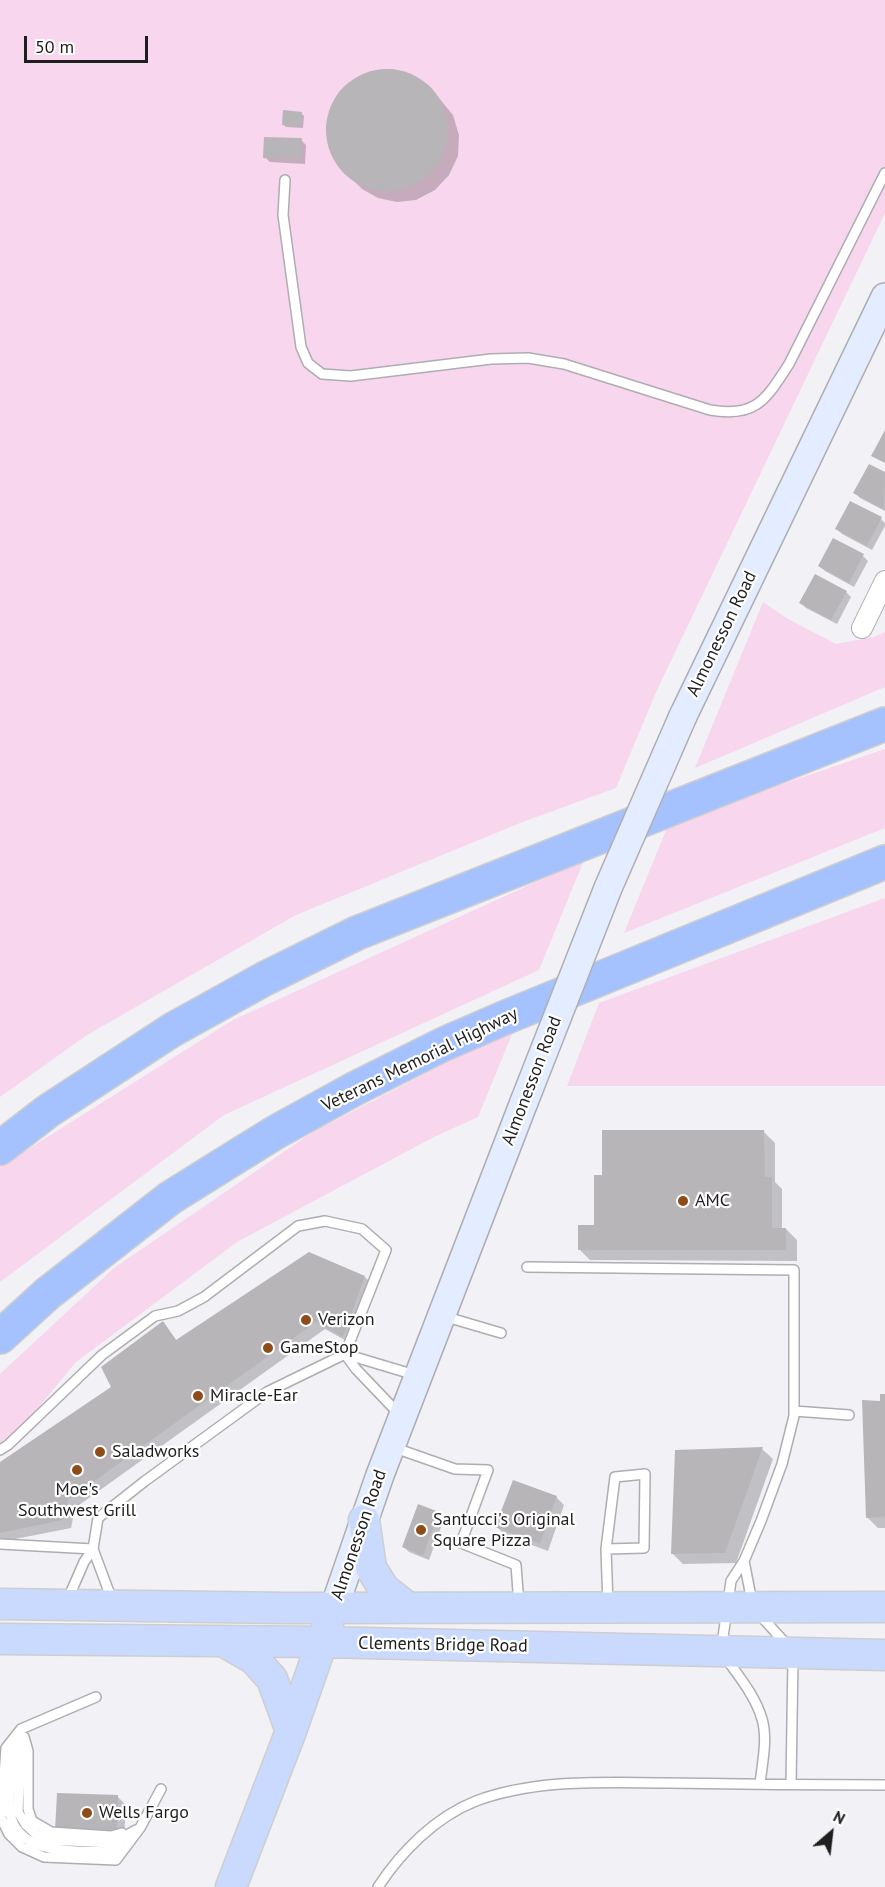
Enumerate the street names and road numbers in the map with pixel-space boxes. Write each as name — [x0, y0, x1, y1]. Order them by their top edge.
street label: Almonesson Road — [682, 568, 762, 700]
street label: Veterans Memorial Highway — [319, 1003, 521, 1117]
street label: Almonesson Road — [497, 1013, 567, 1149]
street label: Almonesson Road — [327, 1467, 391, 1603]
street label: Clements Bridge Road — [358, 1633, 528, 1657]

